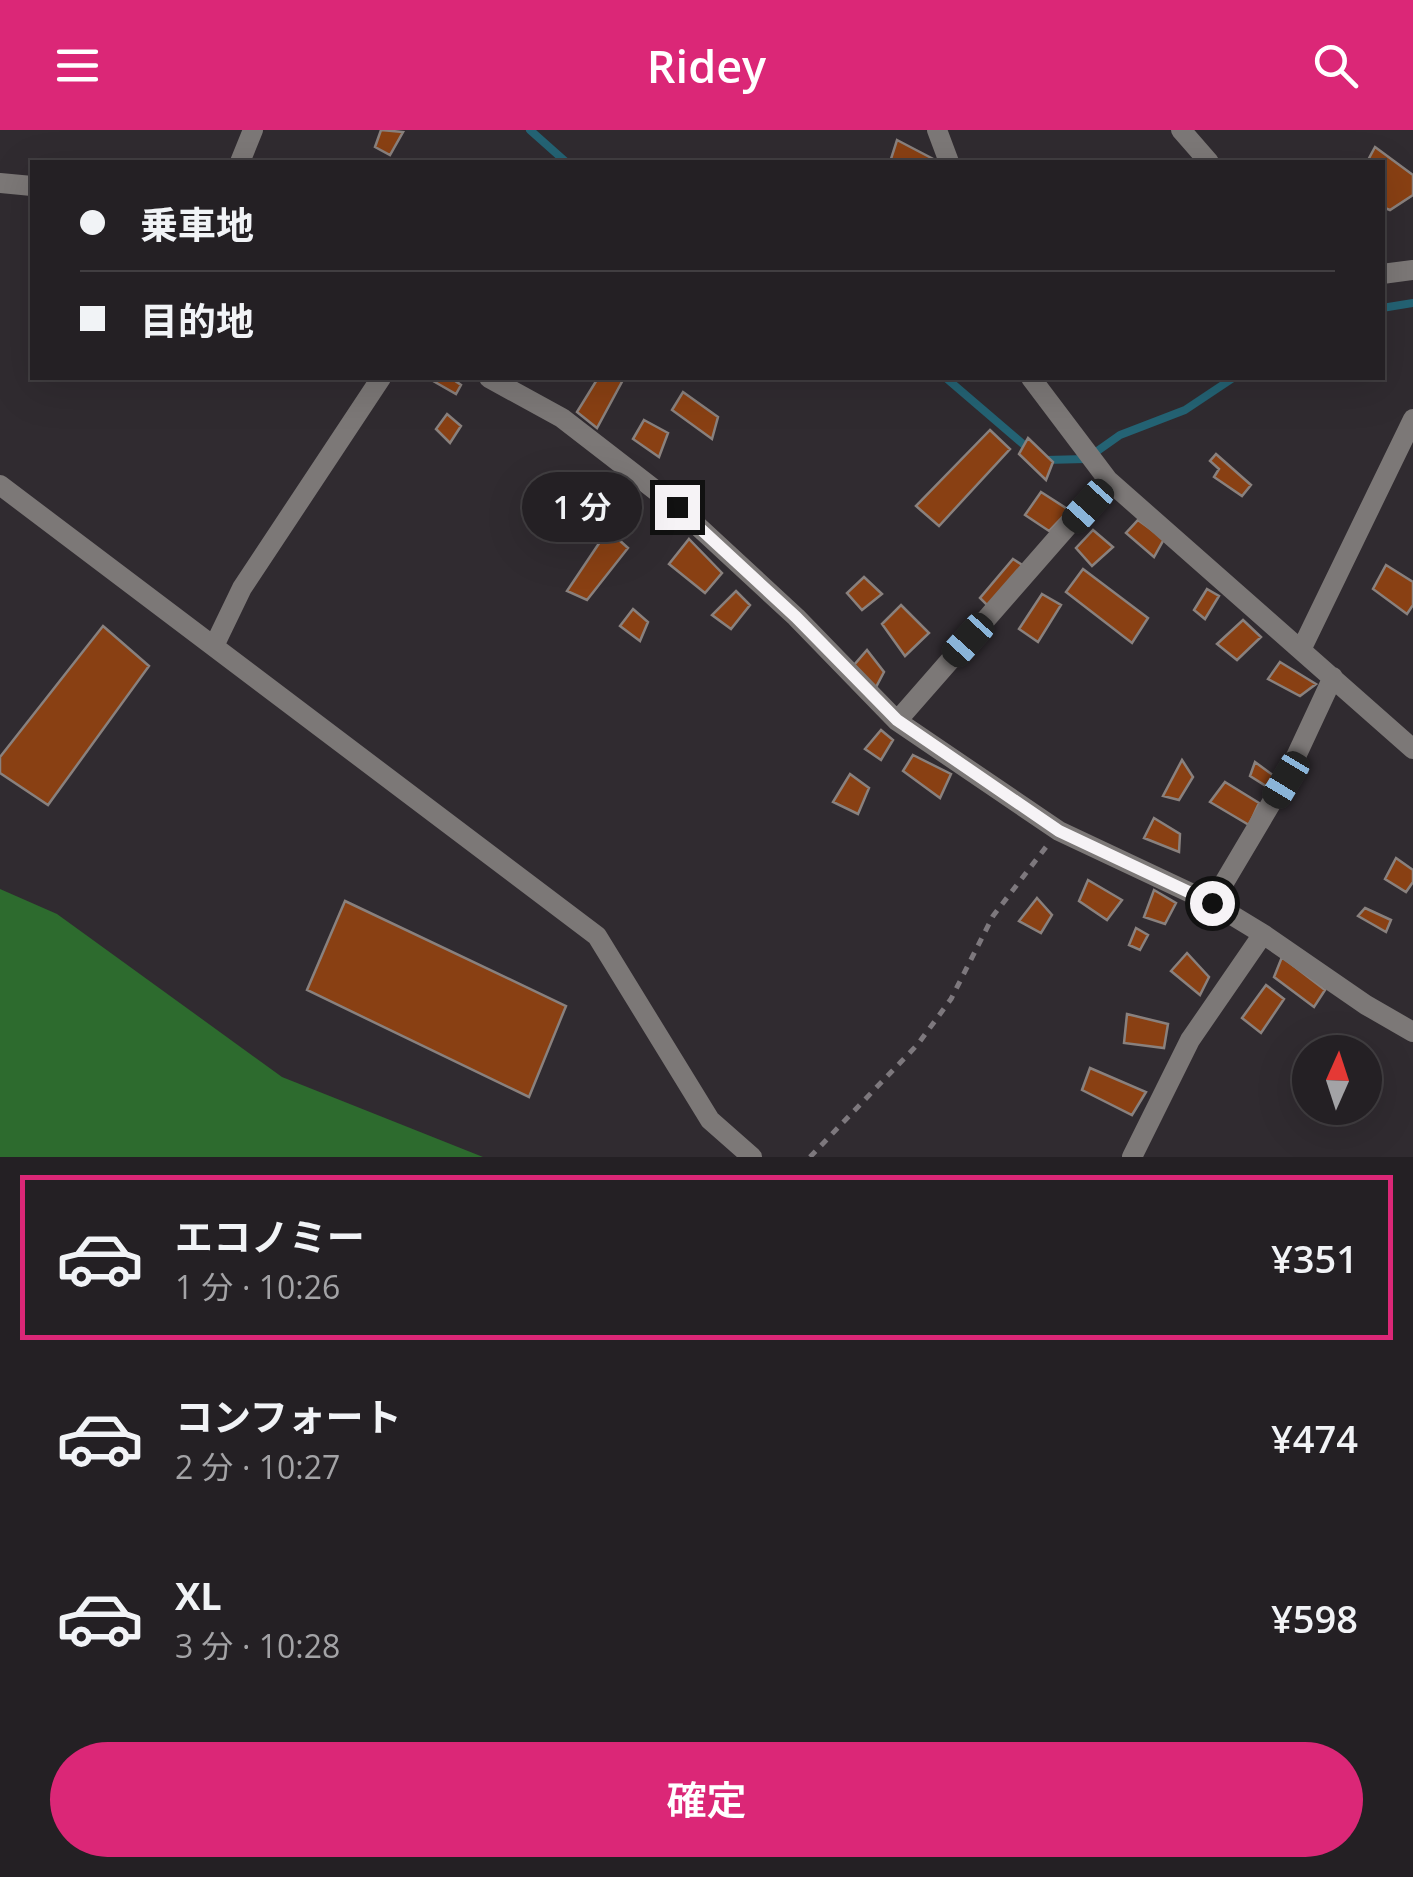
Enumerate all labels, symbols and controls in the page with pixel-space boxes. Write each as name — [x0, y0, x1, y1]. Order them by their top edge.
text: Ridey — [647, 35, 766, 96]
icon: menu — [50, 38, 105, 93]
icon: search — [1308, 38, 1363, 93]
text: 乗車地 — [140, 198, 254, 250]
text: 目的地 — [140, 294, 254, 346]
callout: 1 分 — [522, 472, 642, 542]
car — [1057, 474, 1119, 538]
text: 1 分 — [553, 485, 611, 528]
route end — [655, 485, 700, 530]
car — [937, 608, 999, 672]
car — [1258, 747, 1314, 813]
route start — [1190, 881, 1235, 926]
north arrow — [1292, 1035, 1382, 1125]
map controls — [1292, 1035, 1382, 1125]
text: エコノミー — [175, 1210, 365, 1262]
icon: car — [55, 1213, 145, 1303]
text: ¥351 — [1271, 1232, 1358, 1284]
text: 1 分 · 10:26 — [175, 1265, 340, 1308]
text: コンフォート — [175, 1390, 402, 1442]
icon: car — [55, 1393, 145, 1483]
text: ¥474 — [1271, 1412, 1358, 1464]
text: 2 分 · 10:27 — [175, 1445, 340, 1488]
text: XL — [175, 1569, 222, 1621]
icon: car — [55, 1573, 145, 1663]
text: ¥598 — [1271, 1592, 1358, 1644]
text: 3 分 · 10:28 — [175, 1624, 340, 1667]
button: 確定 — [50, 1742, 1363, 1857]

